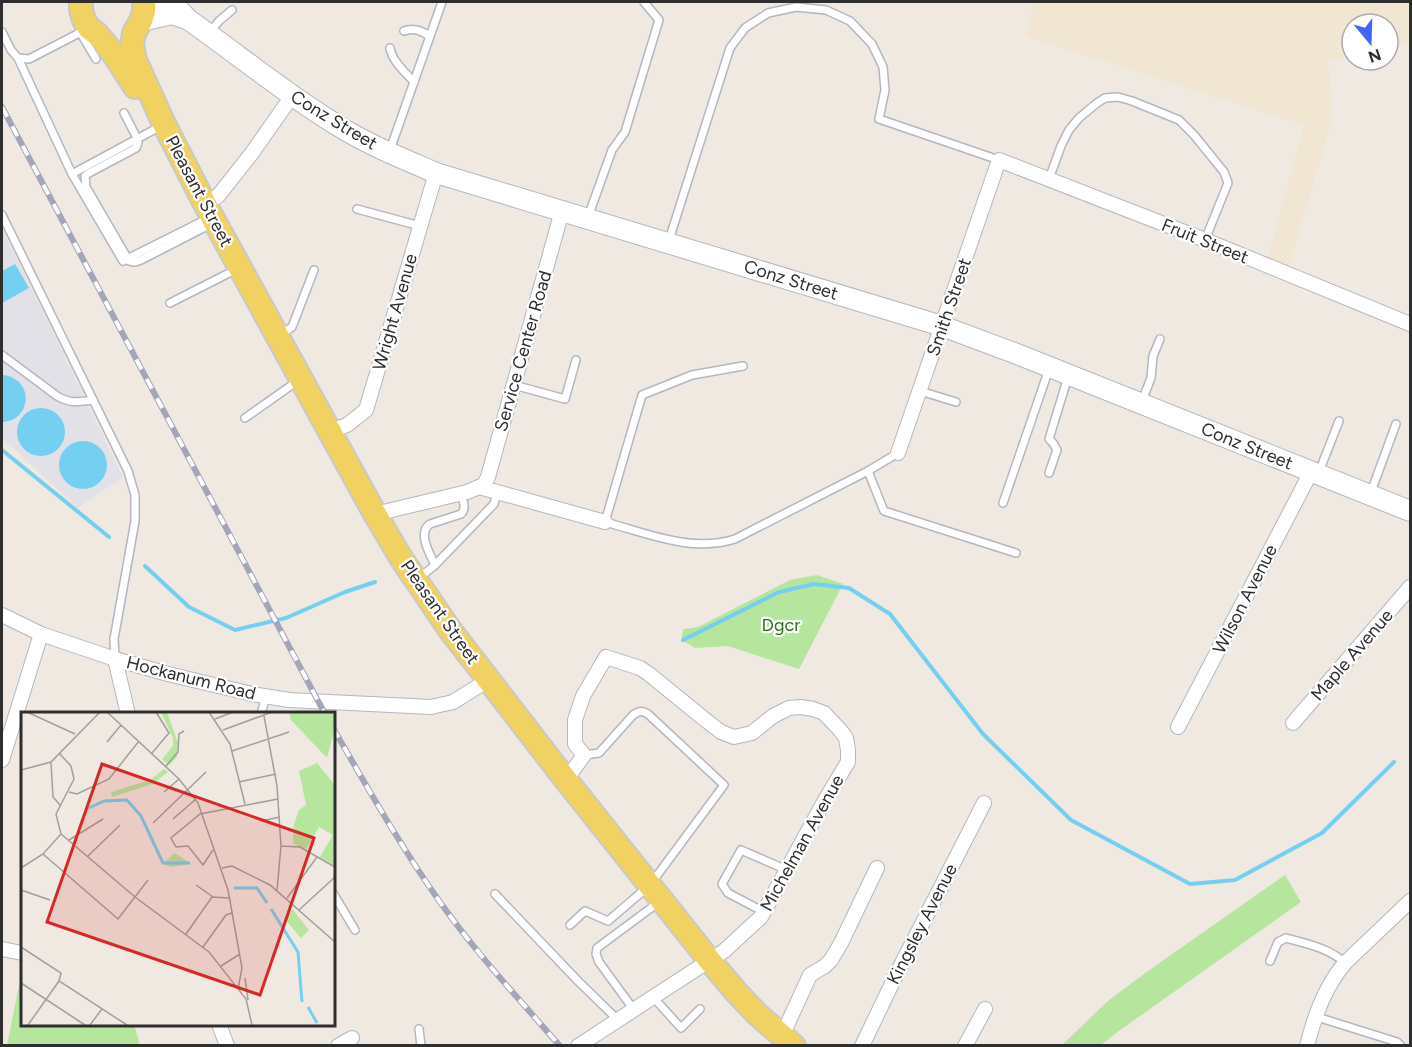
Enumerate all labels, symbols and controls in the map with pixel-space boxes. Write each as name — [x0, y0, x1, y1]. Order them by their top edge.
north arrow — [1340, 12, 1400, 72]
text: N — [1366, 45, 1384, 67]
street label: Conz Street — [287, 86, 381, 155]
street label: Pleasant Street — [160, 132, 238, 250]
street label: Fruit Street — [1158, 214, 1252, 268]
street label: Wright Avenue — [368, 251, 422, 373]
street label: Conz Street — [741, 255, 841, 305]
street label: Smith Street — [922, 255, 976, 359]
street label: Service Center Road — [490, 268, 556, 434]
street label: Conz Street — [1198, 418, 1296, 474]
street label: Wilson Avenue — [1208, 541, 1282, 657]
street label: Pleasant Street — [396, 555, 484, 669]
street label: Maple Avenue — [1306, 605, 1398, 705]
park label: Dgcr — [762, 614, 800, 636]
street label: Hockanum Road — [124, 651, 258, 705]
inset map — [21, 712, 334, 1026]
street label: Michelman Avenue — [755, 771, 849, 915]
street label: Kingsley Avenue — [882, 860, 962, 988]

